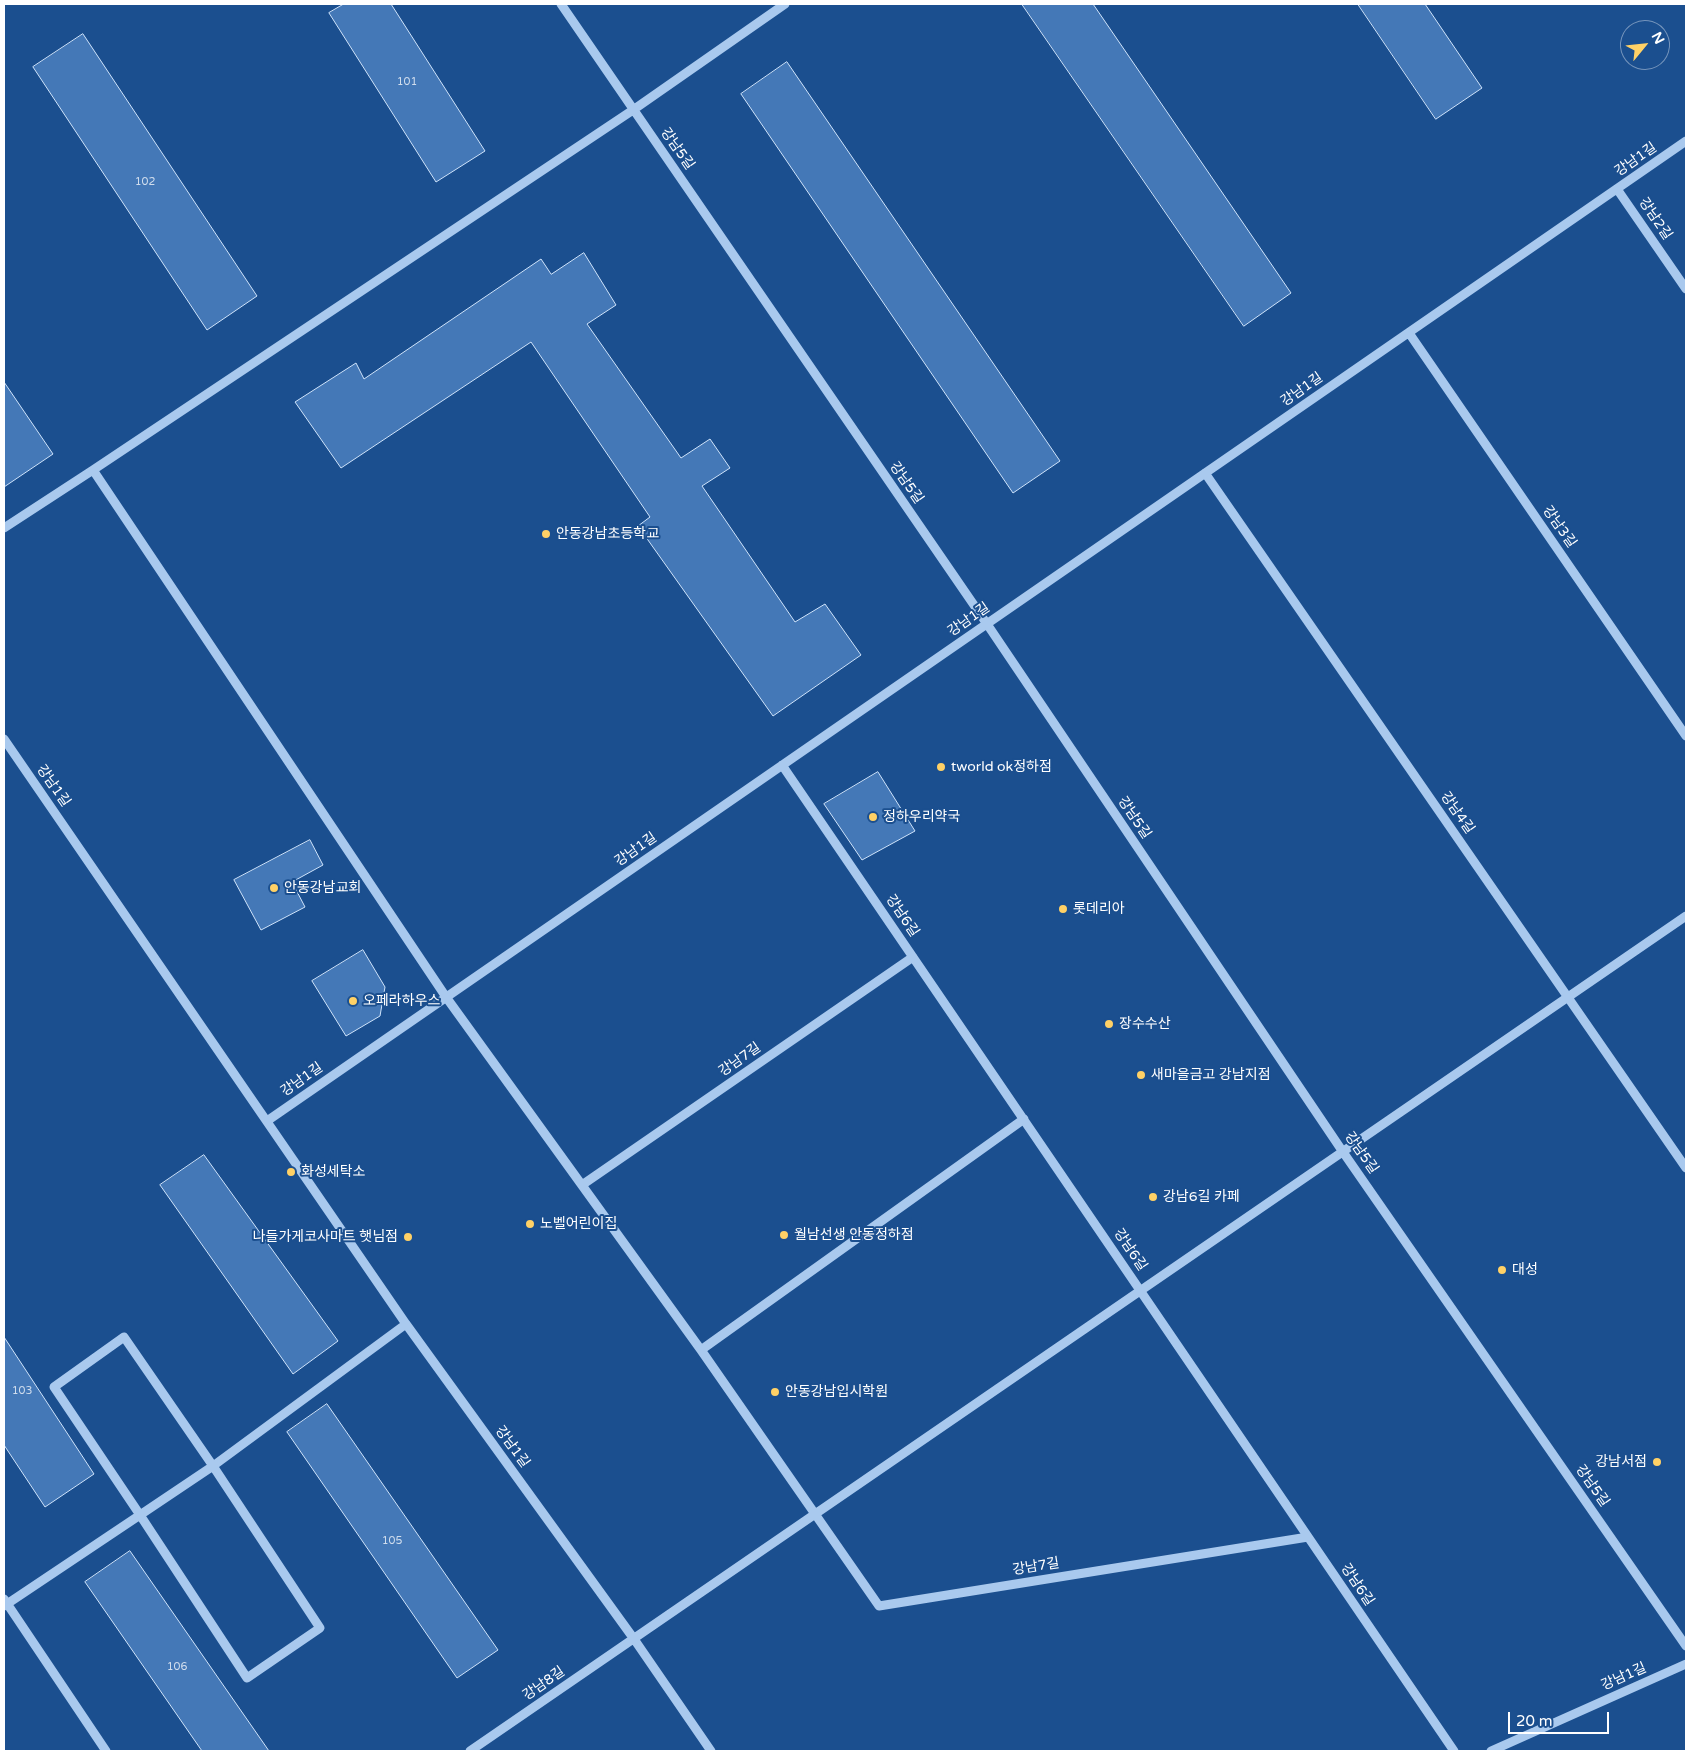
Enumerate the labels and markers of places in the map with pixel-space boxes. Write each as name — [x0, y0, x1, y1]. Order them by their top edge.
place label: 안동강남초등학교 — [556, 526, 659, 542]
marker: 안동강남초등학교 — [540, 528, 552, 540]
place label: tworld ok정하점 — [951, 759, 1052, 775]
marker: tworld ok정하점 — [935, 761, 947, 773]
place label: 정하우리약국 — [883, 809, 960, 825]
marker: 정하우리약국 — [867, 811, 879, 823]
place label: 안동강남교회 — [284, 880, 361, 896]
marker: 안동강남교회 — [268, 882, 280, 894]
place label: 롯데리아 — [1073, 901, 1125, 917]
marker: 롯데리아 — [1057, 903, 1069, 915]
place label: 오페라하우스 — [363, 993, 440, 1009]
marker: 오페라하우스 — [347, 995, 359, 1007]
place label: 장수수산 — [1119, 1016, 1171, 1032]
marker: 장수수산 — [1103, 1018, 1115, 1030]
place label: 새마을금고 강남지점 — [1151, 1067, 1271, 1083]
marker: 새마을금고 강남지점 — [1135, 1069, 1147, 1081]
place label: 화성세탁소 — [301, 1164, 365, 1180]
marker: 화성세탁소 — [285, 1166, 297, 1178]
place label: 강남6길 카페 — [1163, 1189, 1240, 1205]
marker: 강남6길 카페 — [1147, 1191, 1159, 1203]
place label: 노벨어린이집 — [540, 1216, 617, 1232]
marker: 노벨어린이집 — [524, 1218, 536, 1230]
place label: 월남선생 안동정하점 — [794, 1227, 914, 1243]
place label: 나들가게코사마트 햇님점 — [253, 1229, 398, 1245]
marker: 월남선생 안동정하점 — [778, 1229, 790, 1241]
marker: 나들가게코사마트 햇님점 — [402, 1231, 414, 1243]
place label: 대성 — [1512, 1262, 1538, 1278]
marker: 대성 — [1496, 1264, 1508, 1276]
place label: 안동강남입시학원 — [785, 1384, 888, 1400]
marker: 안동강남입시학원 — [769, 1386, 781, 1398]
place label: 강남서점 — [1595, 1454, 1647, 1470]
marker: 강남서점 — [1651, 1456, 1663, 1468]

